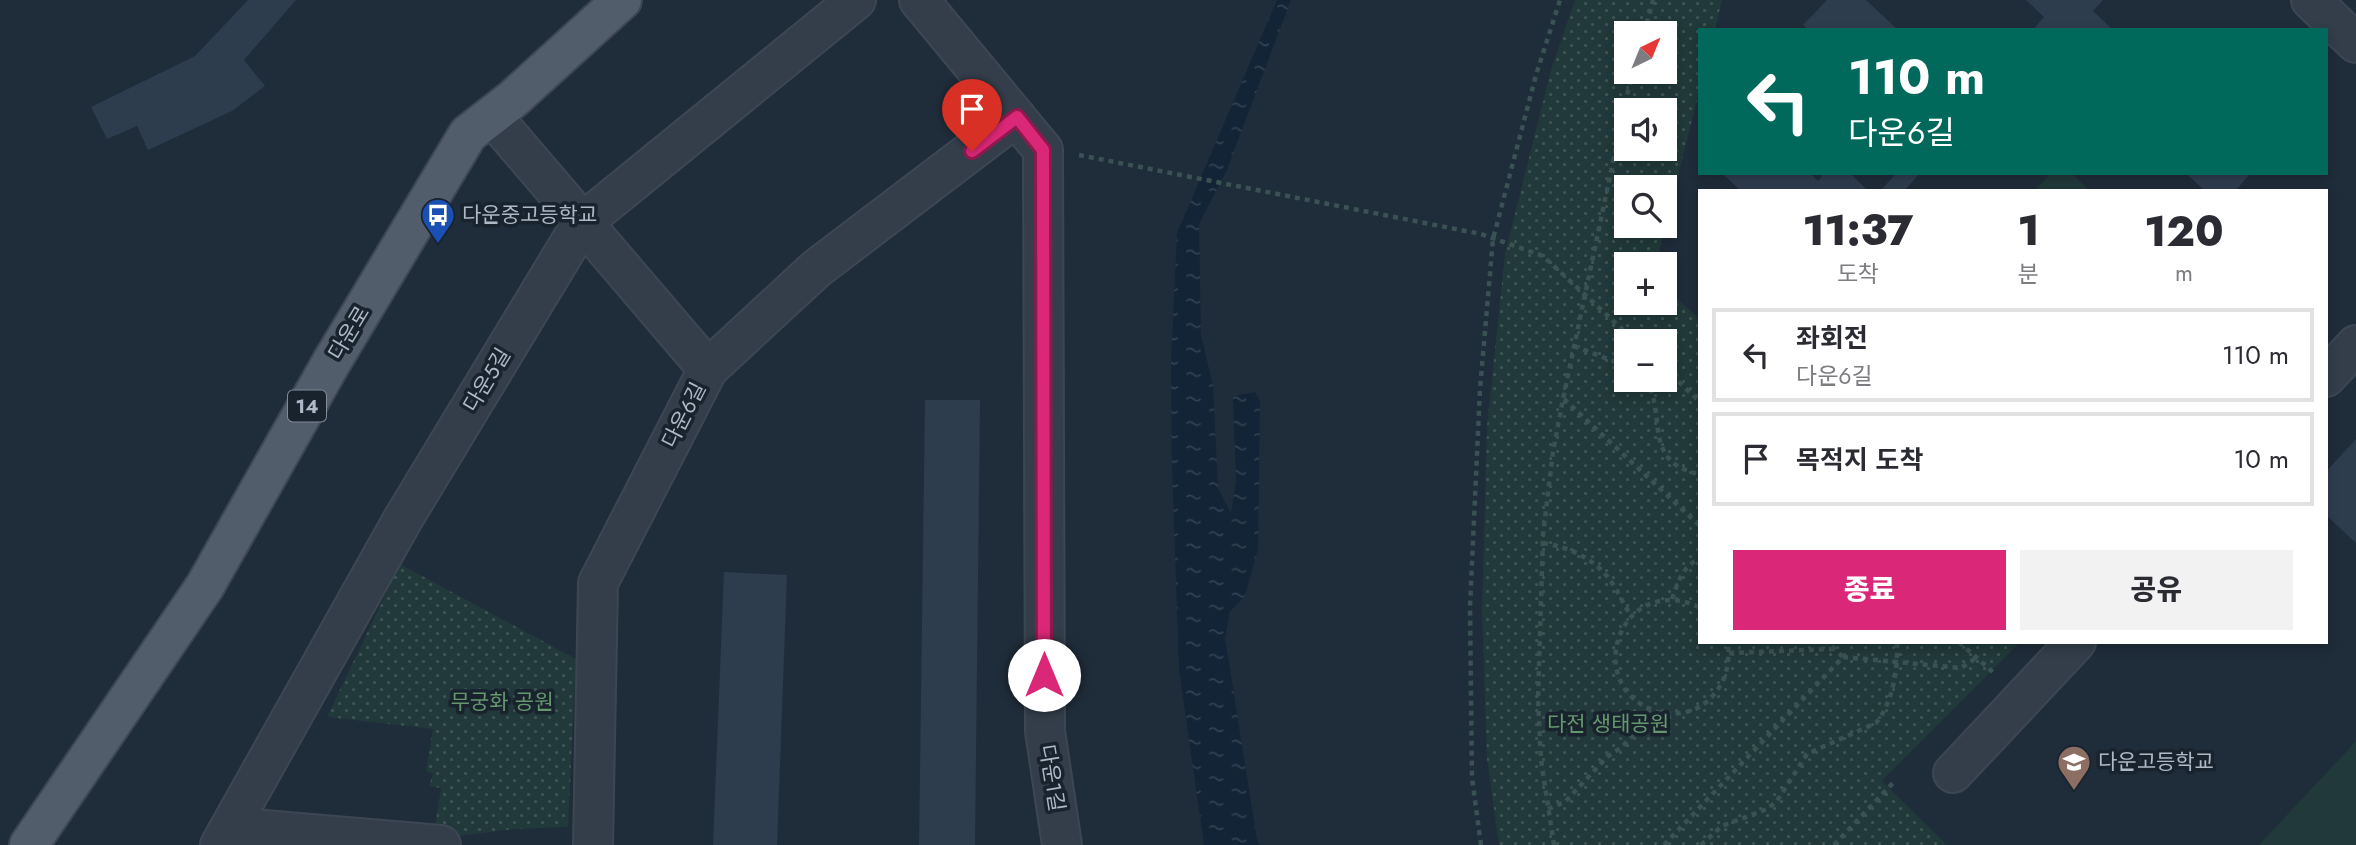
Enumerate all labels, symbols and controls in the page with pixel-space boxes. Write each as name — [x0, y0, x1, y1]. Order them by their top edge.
north arrow — [1614, 21, 1676, 84]
map controls — [1614, 21, 1677, 392]
text: 110 m — [1848, 42, 1985, 112]
icon: left — [1733, 56, 1824, 147]
pin — [942, 79, 1002, 151]
icon: arrive — [953, 90, 991, 128]
button: sound — [1614, 98, 1677, 161]
text: 다운6길 — [1848, 110, 1955, 156]
button: search — [1614, 175, 1677, 238]
bus stop icon: 다운중고등학교 — [419, 196, 457, 245]
place label: 다운중고등학교 — [462, 200, 597, 230]
text: 11:37 — [1802, 200, 1913, 261]
text: 1 — [2018, 200, 2040, 261]
text: 120 — [2144, 201, 2224, 262]
button: + — [1614, 252, 1677, 315]
text: m — [2175, 256, 2193, 290]
text: 도착 — [1837, 257, 1879, 291]
text: 분 — [2018, 257, 2039, 291]
street label: 다운로 — [321, 300, 377, 366]
text: 좌회전 — [1796, 319, 1868, 357]
button: − — [1614, 329, 1677, 392]
icon: left — [1737, 336, 1775, 374]
text: 110 m — [2222, 336, 2289, 374]
street label: 다운5길 — [456, 342, 518, 418]
text: 다운6길 — [1796, 359, 1873, 393]
street label: 다운6길 — [655, 377, 713, 453]
road number: 14 — [288, 390, 326, 422]
icon: arrive — [1737, 440, 1775, 478]
text: 10 m — [2234, 440, 2289, 478]
text: 목적지 도착 — [1796, 441, 1923, 479]
button: 종료 — [1733, 550, 2006, 630]
button: 공유 — [2020, 550, 2293, 630]
position arrow — [1007, 638, 1081, 712]
park label: 무궁화 공원 — [451, 687, 553, 717]
park label: 다전 생태공원 — [1547, 709, 1669, 739]
street label: 다운1길 — [1032, 742, 1072, 814]
school or university icon: 다운고등학교 — [2055, 743, 2093, 792]
place label: 다운고등학교 — [2098, 747, 2214, 777]

